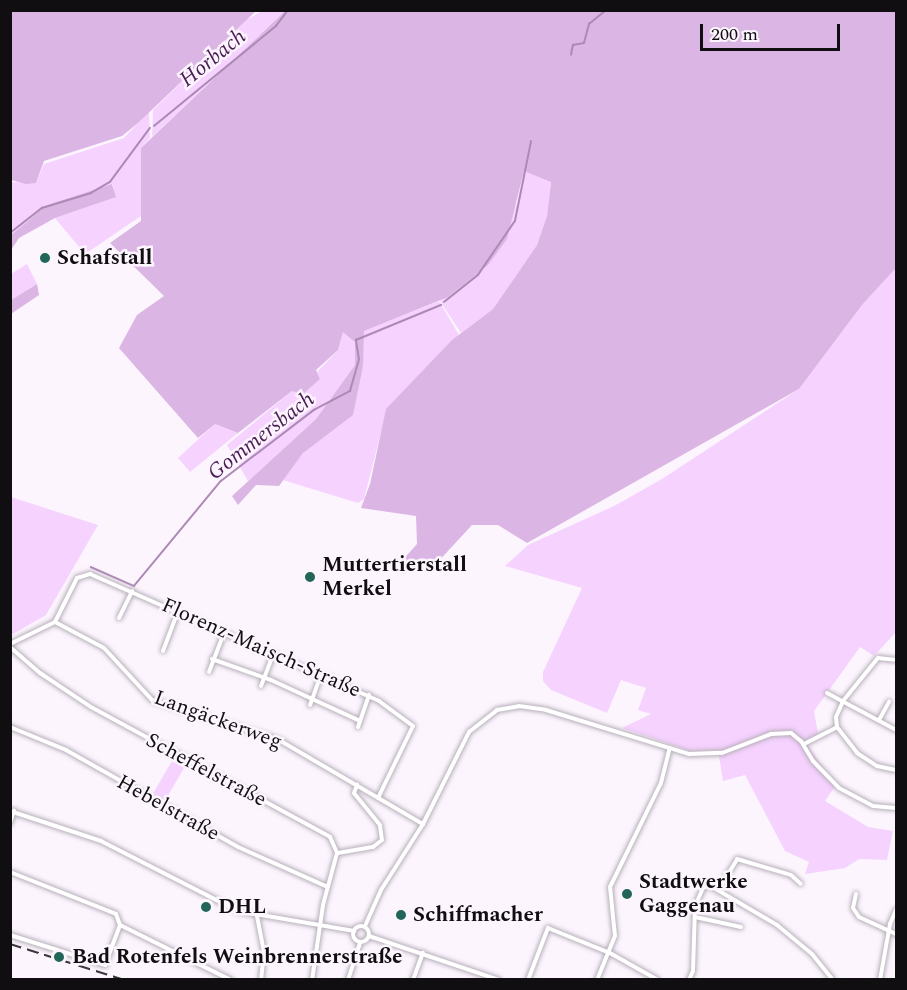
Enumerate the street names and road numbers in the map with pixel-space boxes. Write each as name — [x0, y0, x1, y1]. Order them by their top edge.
street label: Florenz-Maisch-Straße — [157, 593, 365, 703]
street label: Langäckerweg — [151, 685, 285, 755]
street label: Scheffelstraße — [141, 728, 271, 812]
street label: Hebelstraße — [112, 769, 224, 847]

